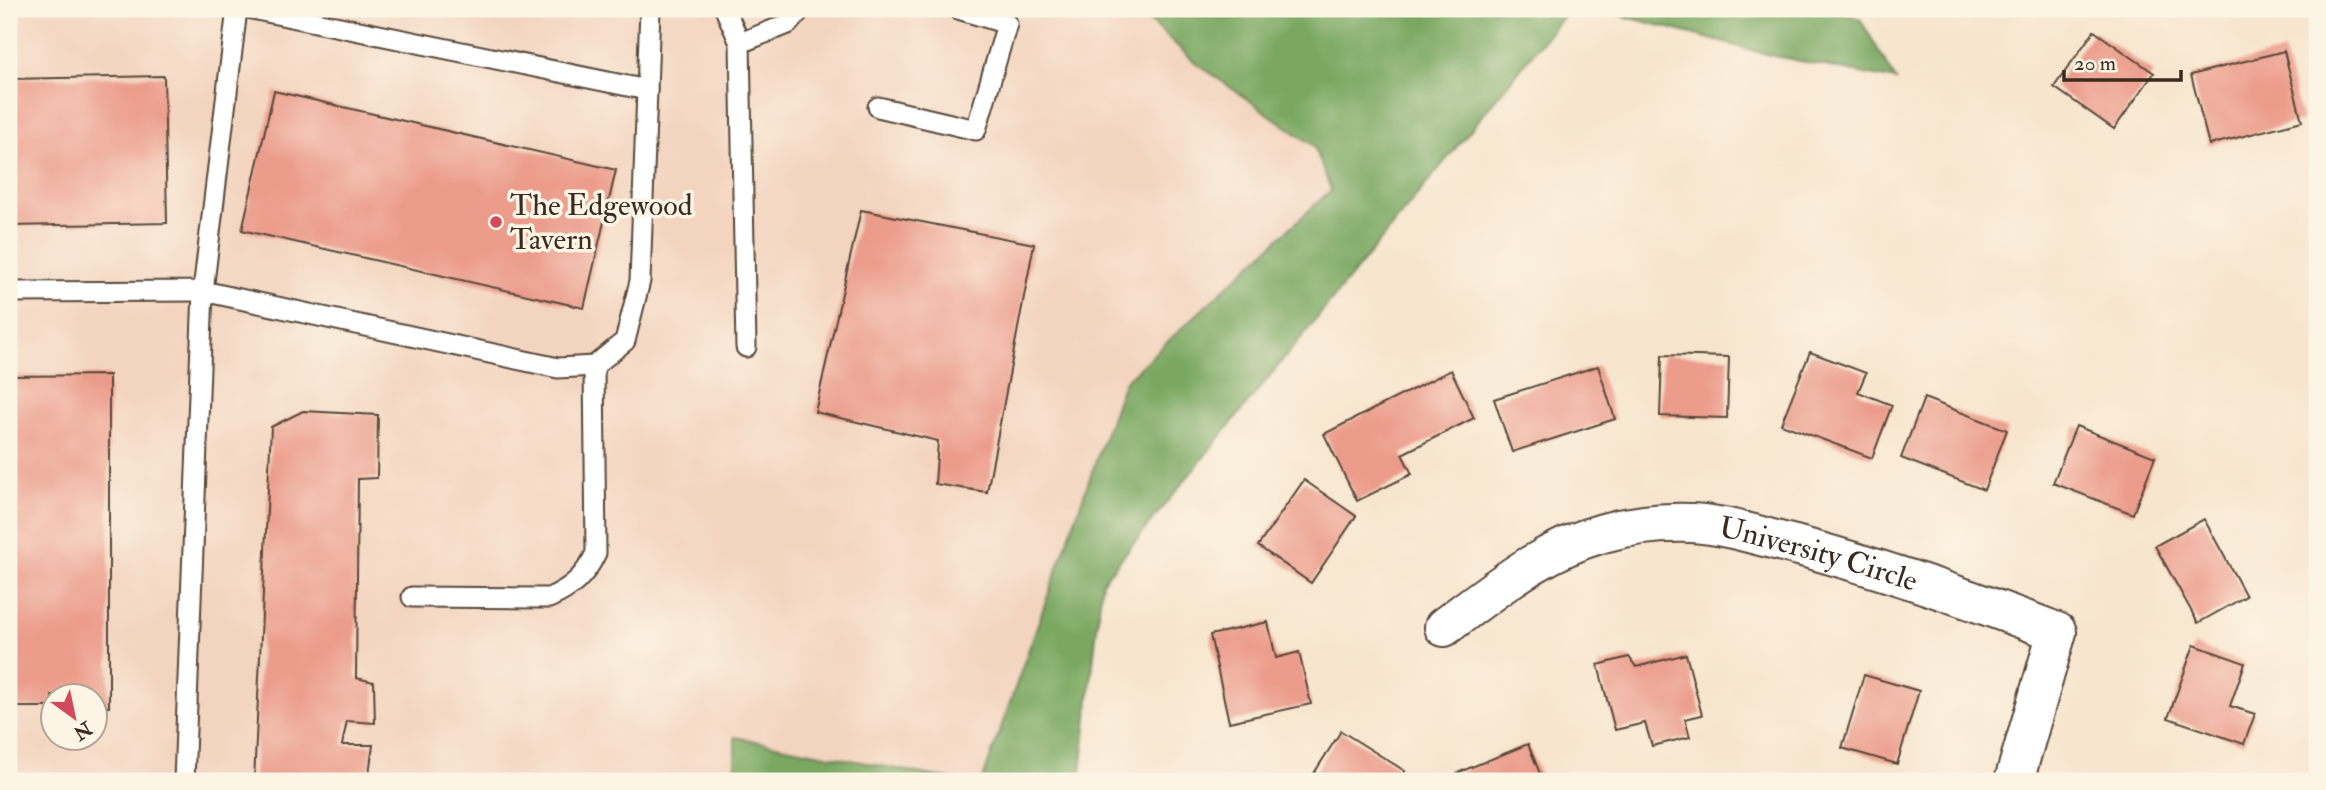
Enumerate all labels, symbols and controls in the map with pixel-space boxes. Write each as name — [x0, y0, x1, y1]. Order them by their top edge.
scale bar — [2064, 38, 2181, 82]
text: 20 m — [2074, 50, 2116, 77]
place label: The Edgewood Tavern — [510, 187, 693, 258]
marker: The Edgewood Tavern — [488, 214, 504, 230]
street label: University Circle — [1716, 508, 1922, 599]
north arrow — [38, 682, 108, 752]
text: N — [68, 715, 97, 746]

